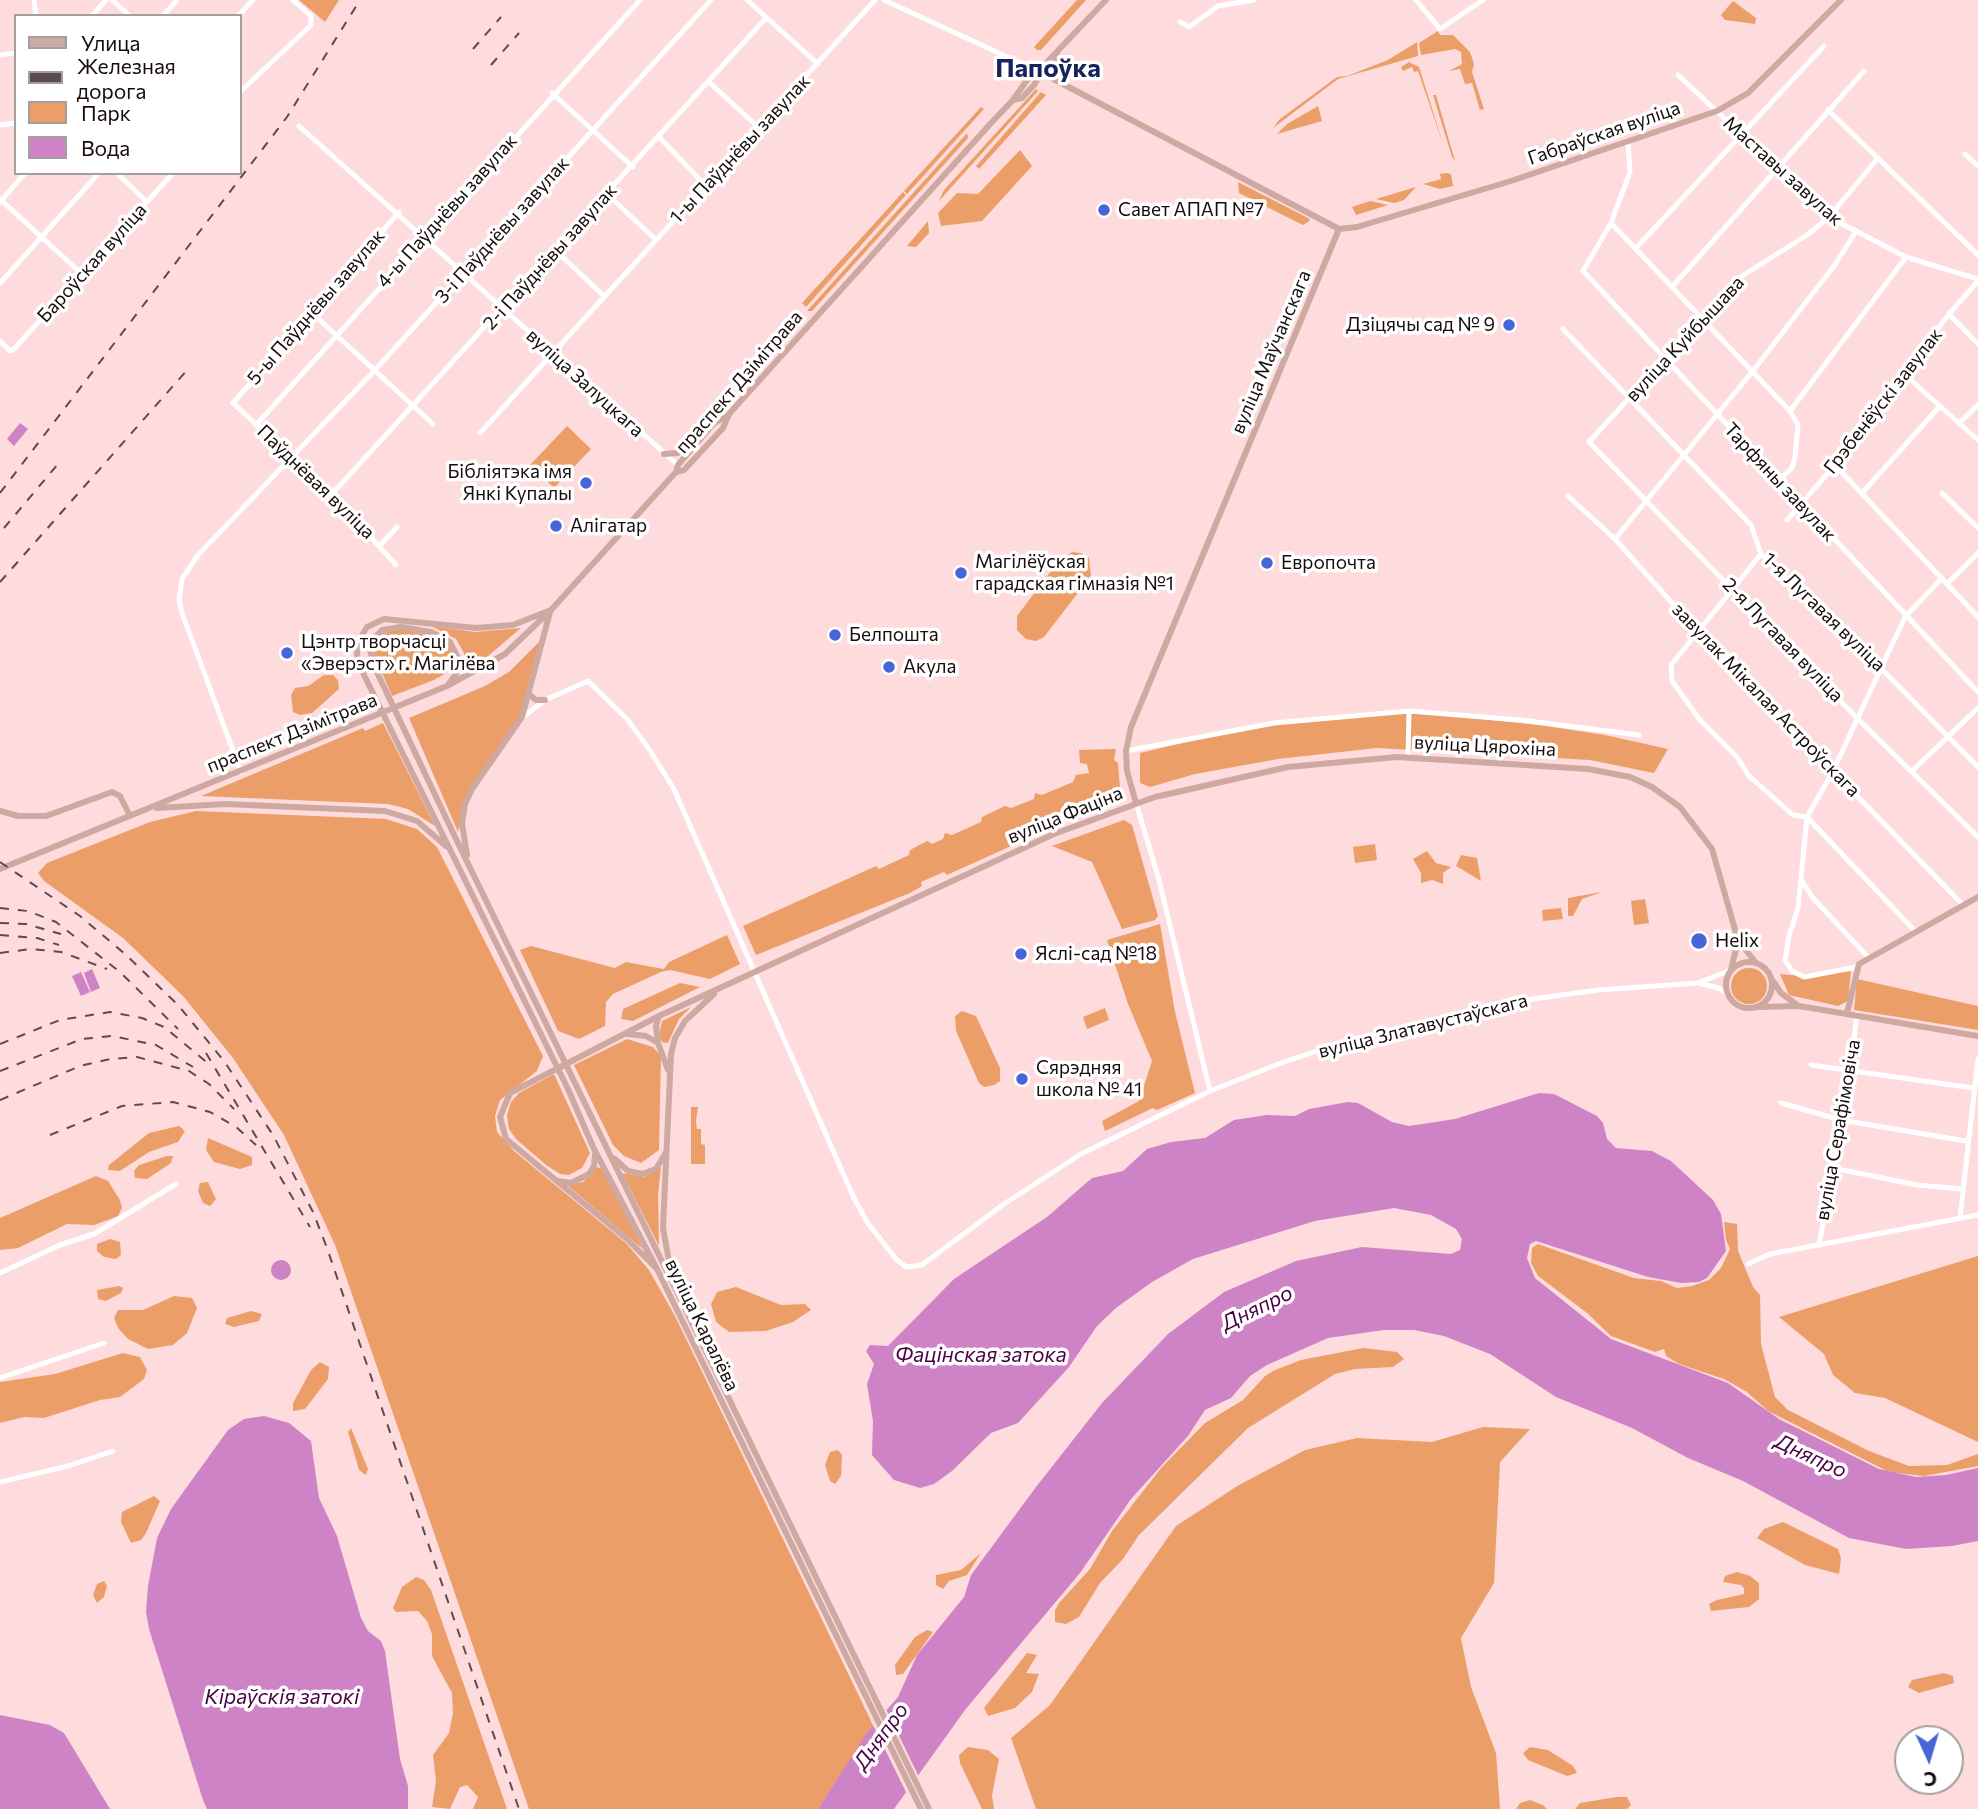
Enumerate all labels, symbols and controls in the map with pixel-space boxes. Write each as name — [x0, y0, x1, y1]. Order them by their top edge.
legend — [14, 14, 242, 175]
text: Улица — [81, 30, 140, 55]
district label: Папоўка — [995, 52, 1101, 84]
text: Железная дорога — [77, 53, 176, 103]
street label: 1-ы Паўднёвы завулак — [665, 70, 815, 228]
street label: Габраўская вуліца — [1525, 96, 1683, 170]
text: Парк — [81, 100, 131, 125]
street label: Маставы завулак — [1719, 111, 1847, 231]
street label: 4-ы Паўднёвы завулак — [372, 130, 522, 292]
text: Вода — [81, 135, 130, 160]
street label: 3-і Паўднёвы завулак — [430, 152, 574, 308]
street label: 2-і Паўднёвы завулак — [478, 179, 622, 335]
street label: Бароўская вуліца — [33, 199, 151, 327]
place label: Савет АПАП №7 — [1118, 199, 1264, 221]
marker: Савет АПАП №7 — [1096, 202, 1112, 218]
street label: 5-ы Паўднёвы завулак — [242, 225, 390, 389]
street label: вуліца Маўчанскага — [1226, 267, 1316, 437]
street label: вуліца Куйбышава — [1621, 272, 1749, 406]
street label: праспект Дзімітрава — [671, 306, 807, 458]
place label: Дзіцячы сад № 9 — [1346, 314, 1495, 336]
marker: Дзіцячы сад № 9 — [1501, 317, 1517, 333]
street label: вуліца Залуцкага — [521, 324, 649, 442]
street label: Грэбенёўскі завулак — [1819, 324, 1947, 478]
street label: Тарфяны завулак — [1719, 418, 1841, 546]
street label: Паўднёвая вуліца — [253, 420, 379, 544]
place label: Бібліятэка імя Янкі Купалы — [447, 461, 572, 505]
marker: Бібліятэка імя Янкі Купалы — [578, 475, 594, 491]
place label: Алігатар — [570, 515, 647, 537]
marker: Алігатар — [548, 518, 564, 534]
street label: 1-я Лугавая вуліца — [1758, 548, 1890, 676]
place label: Магілёўская гарадская гімназія №1 — [975, 551, 1174, 595]
place label: Европочта — [1281, 552, 1376, 574]
marker: Европочта — [1259, 555, 1275, 571]
marker: Магілёўская гарадская гімназія №1 — [953, 565, 969, 581]
street label: 2-я Лугавая вуліца — [1718, 573, 1848, 707]
street label: завулак Мікалая Астроўскага — [1667, 598, 1865, 802]
place label: Белпошта — [849, 624, 939, 646]
marker: Белпошта — [827, 627, 843, 643]
place label: Цэнтр творчасці «Эверэст» г. Магілёва — [301, 631, 495, 675]
marker: Цэнтр творчасці «Эверэст» г. Магілёва — [279, 645, 295, 661]
place label: Акула — [903, 656, 956, 678]
marker: Акула — [881, 659, 897, 675]
street label: праспект Дзімітрава — [203, 688, 381, 778]
street label: вуліца Цярохіна — [1414, 731, 1556, 761]
street label: вуліца Фаціна — [1004, 782, 1126, 848]
place label: Helix — [1715, 930, 1759, 952]
marker: Helix — [1689, 931, 1709, 951]
place label: Яслі-сад №18 — [1035, 943, 1157, 965]
marker: Яслі-сад №18 — [1013, 946, 1029, 962]
street label: вуліца Златавустаўскага — [1316, 989, 1530, 1063]
street label: вуліца Серафімовіча — [1811, 1038, 1865, 1222]
place label: Сярэдняя школа № 41 — [1036, 1057, 1142, 1101]
marker: Сярэдняя школа № 41 — [1014, 1071, 1030, 1087]
street label: вуліца Каралёва — [660, 1255, 744, 1395]
water label: Дняпро — [1217, 1280, 1297, 1336]
water label: Фацінская затока — [895, 1342, 1067, 1368]
water label: Дняпро — [1771, 1428, 1851, 1484]
water label: Кіраўскія затокі — [205, 1684, 359, 1710]
water label: Дняпро — [848, 1698, 914, 1774]
north arrow — [1894, 1725, 1964, 1795]
text: С — [1923, 1768, 1938, 1791]

